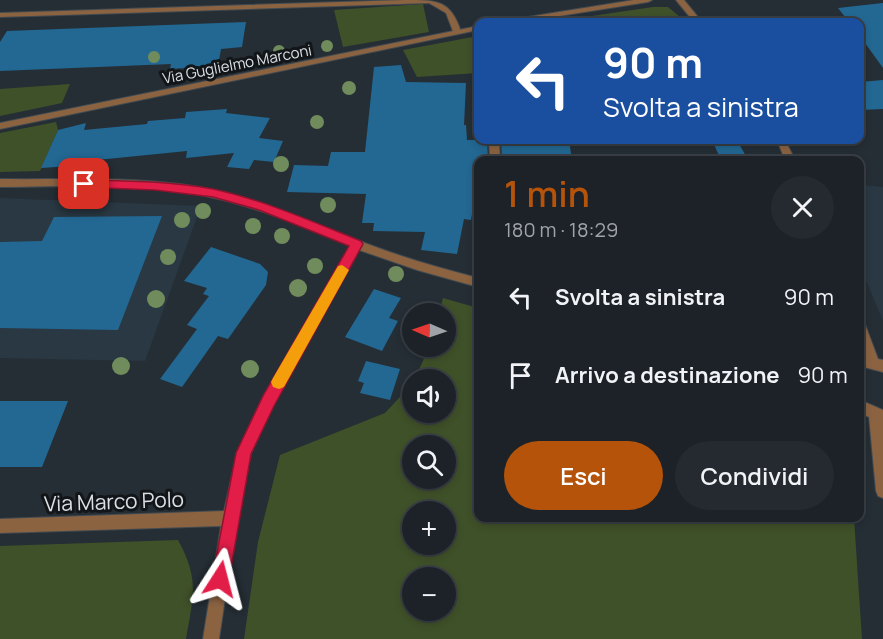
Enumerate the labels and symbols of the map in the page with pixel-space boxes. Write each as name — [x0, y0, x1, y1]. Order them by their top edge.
street label: Via Guglielmo Marconi — [161, 39, 313, 89]
pin — [58, 158, 109, 209]
north arrow — [402, 303, 456, 357]
street label: Via Marco Polo — [44, 485, 184, 517]
position arrow — [188, 547, 252, 611]

